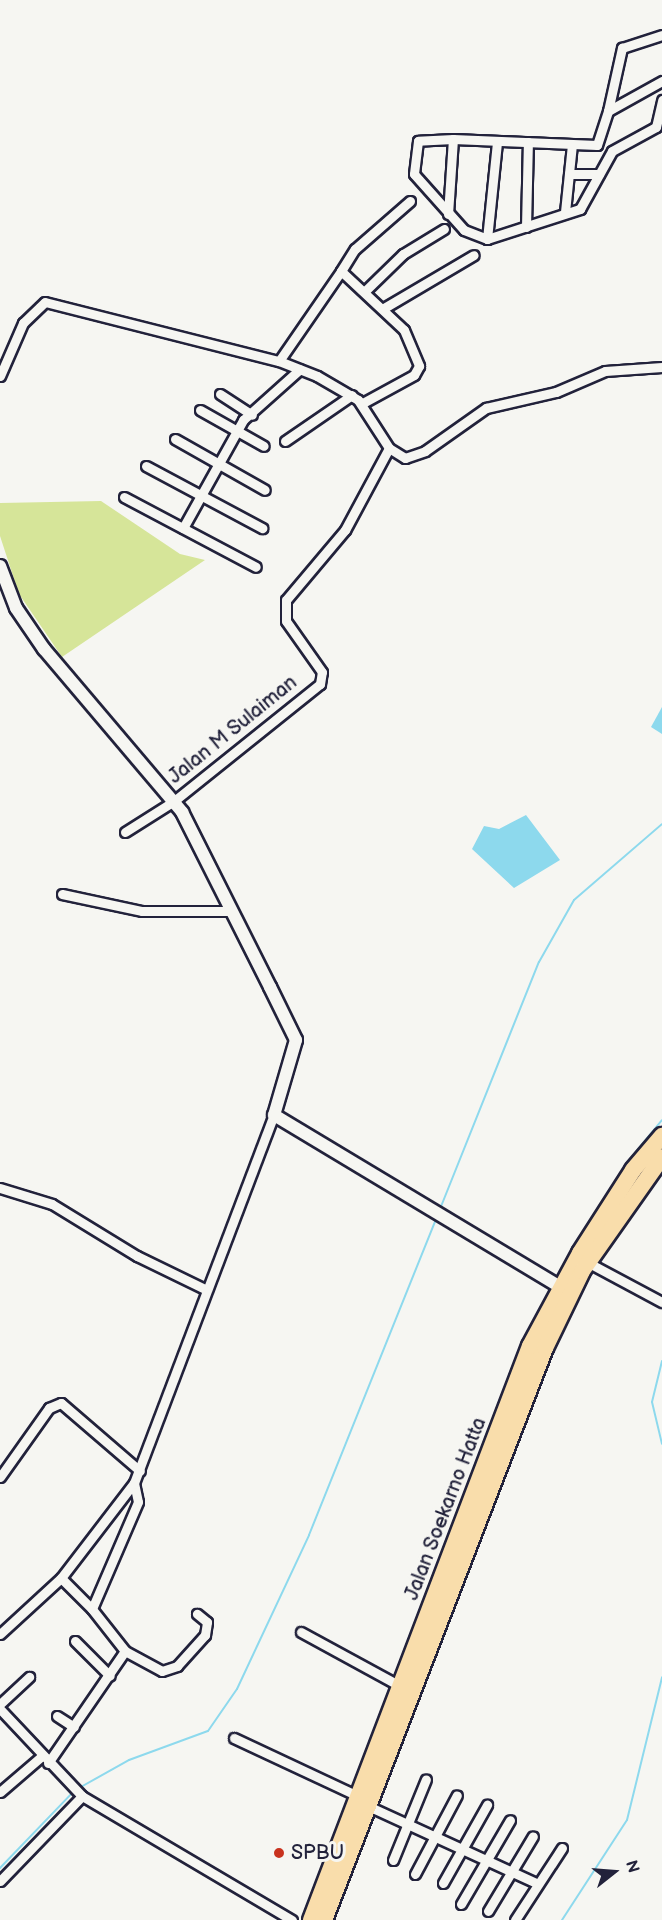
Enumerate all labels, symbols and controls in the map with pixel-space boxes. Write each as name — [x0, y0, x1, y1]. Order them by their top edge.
street label: Jalan M Sulaiman — [164, 671, 302, 789]
street label: Jalan Soekarno Hatta — [400, 1414, 492, 1604]
place label: SPBU — [291, 1841, 344, 1865]
north arrow — [584, 1842, 644, 1902]
marker: SPBU — [272, 1846, 286, 1860]
text: N — [621, 1858, 643, 1875]

